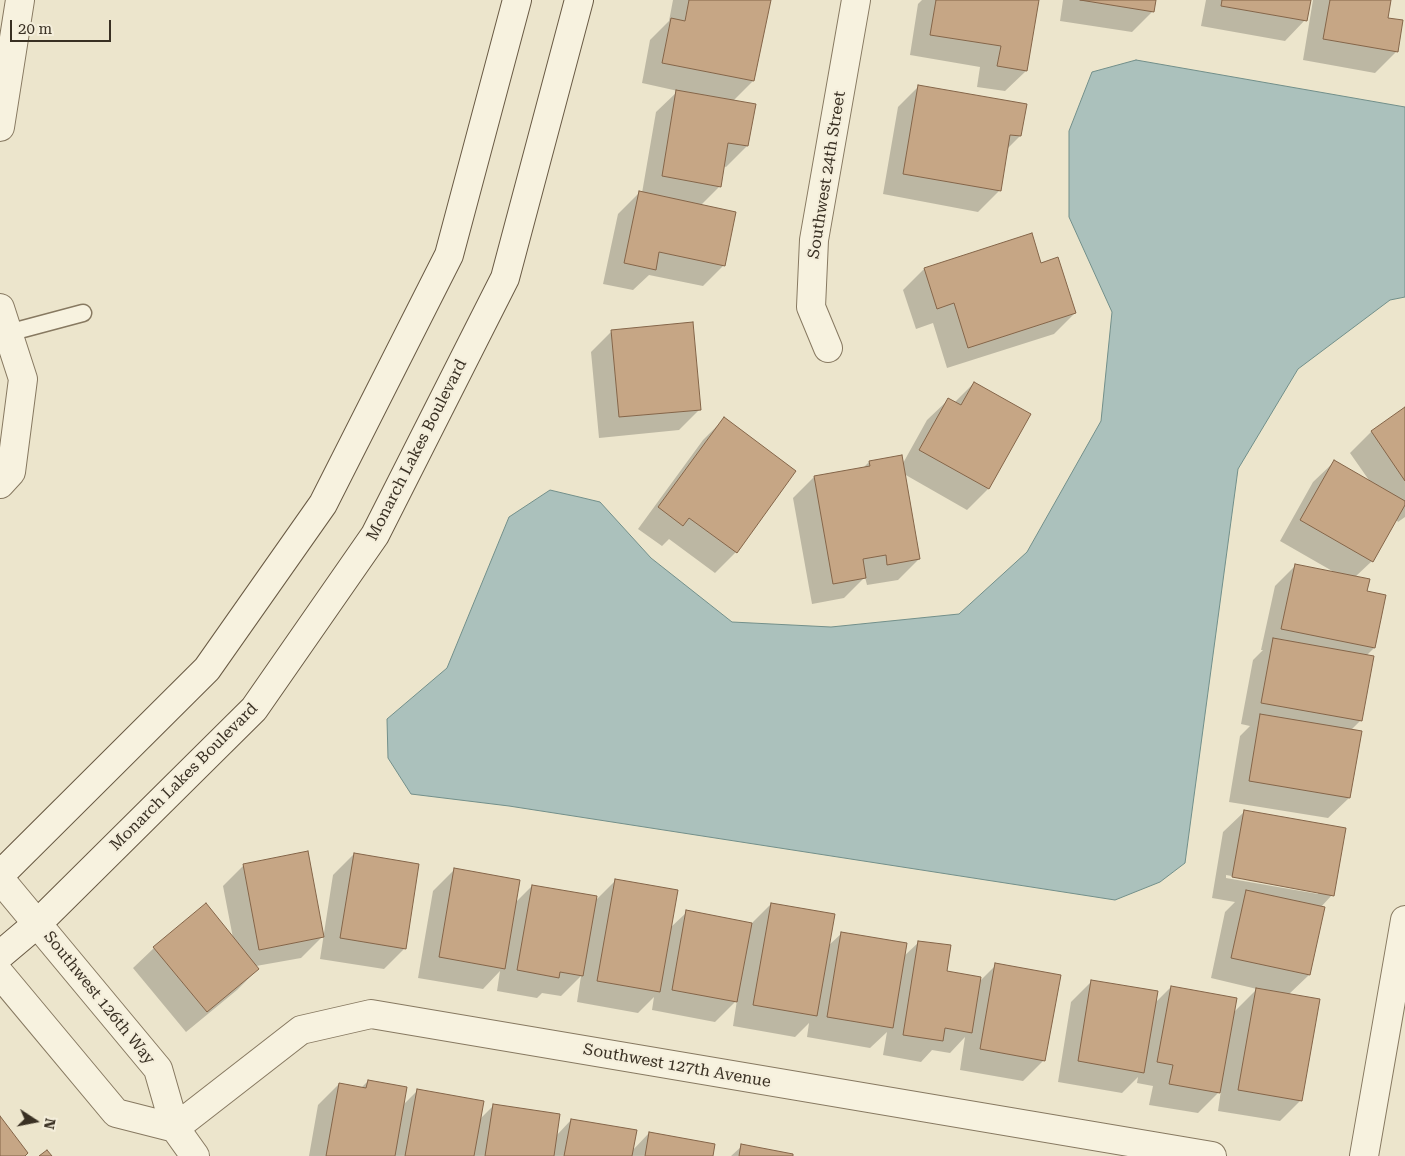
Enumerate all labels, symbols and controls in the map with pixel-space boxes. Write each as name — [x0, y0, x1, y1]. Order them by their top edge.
scale bar — [12, 10, 114, 42]
text: 20 m — [18, 20, 52, 38]
street label: Southwest 24th Street — [804, 90, 850, 260]
street label: Monarch Lakes Boulevard — [363, 356, 471, 544]
street label: Monarch Lakes Boulevard — [106, 699, 262, 855]
street label: Southwest 126th Way — [39, 927, 159, 1069]
street label: Southwest 127th Avenue — [582, 1040, 772, 1092]
north arrow — [10, 1096, 60, 1146]
text: N — [41, 1117, 59, 1131]

